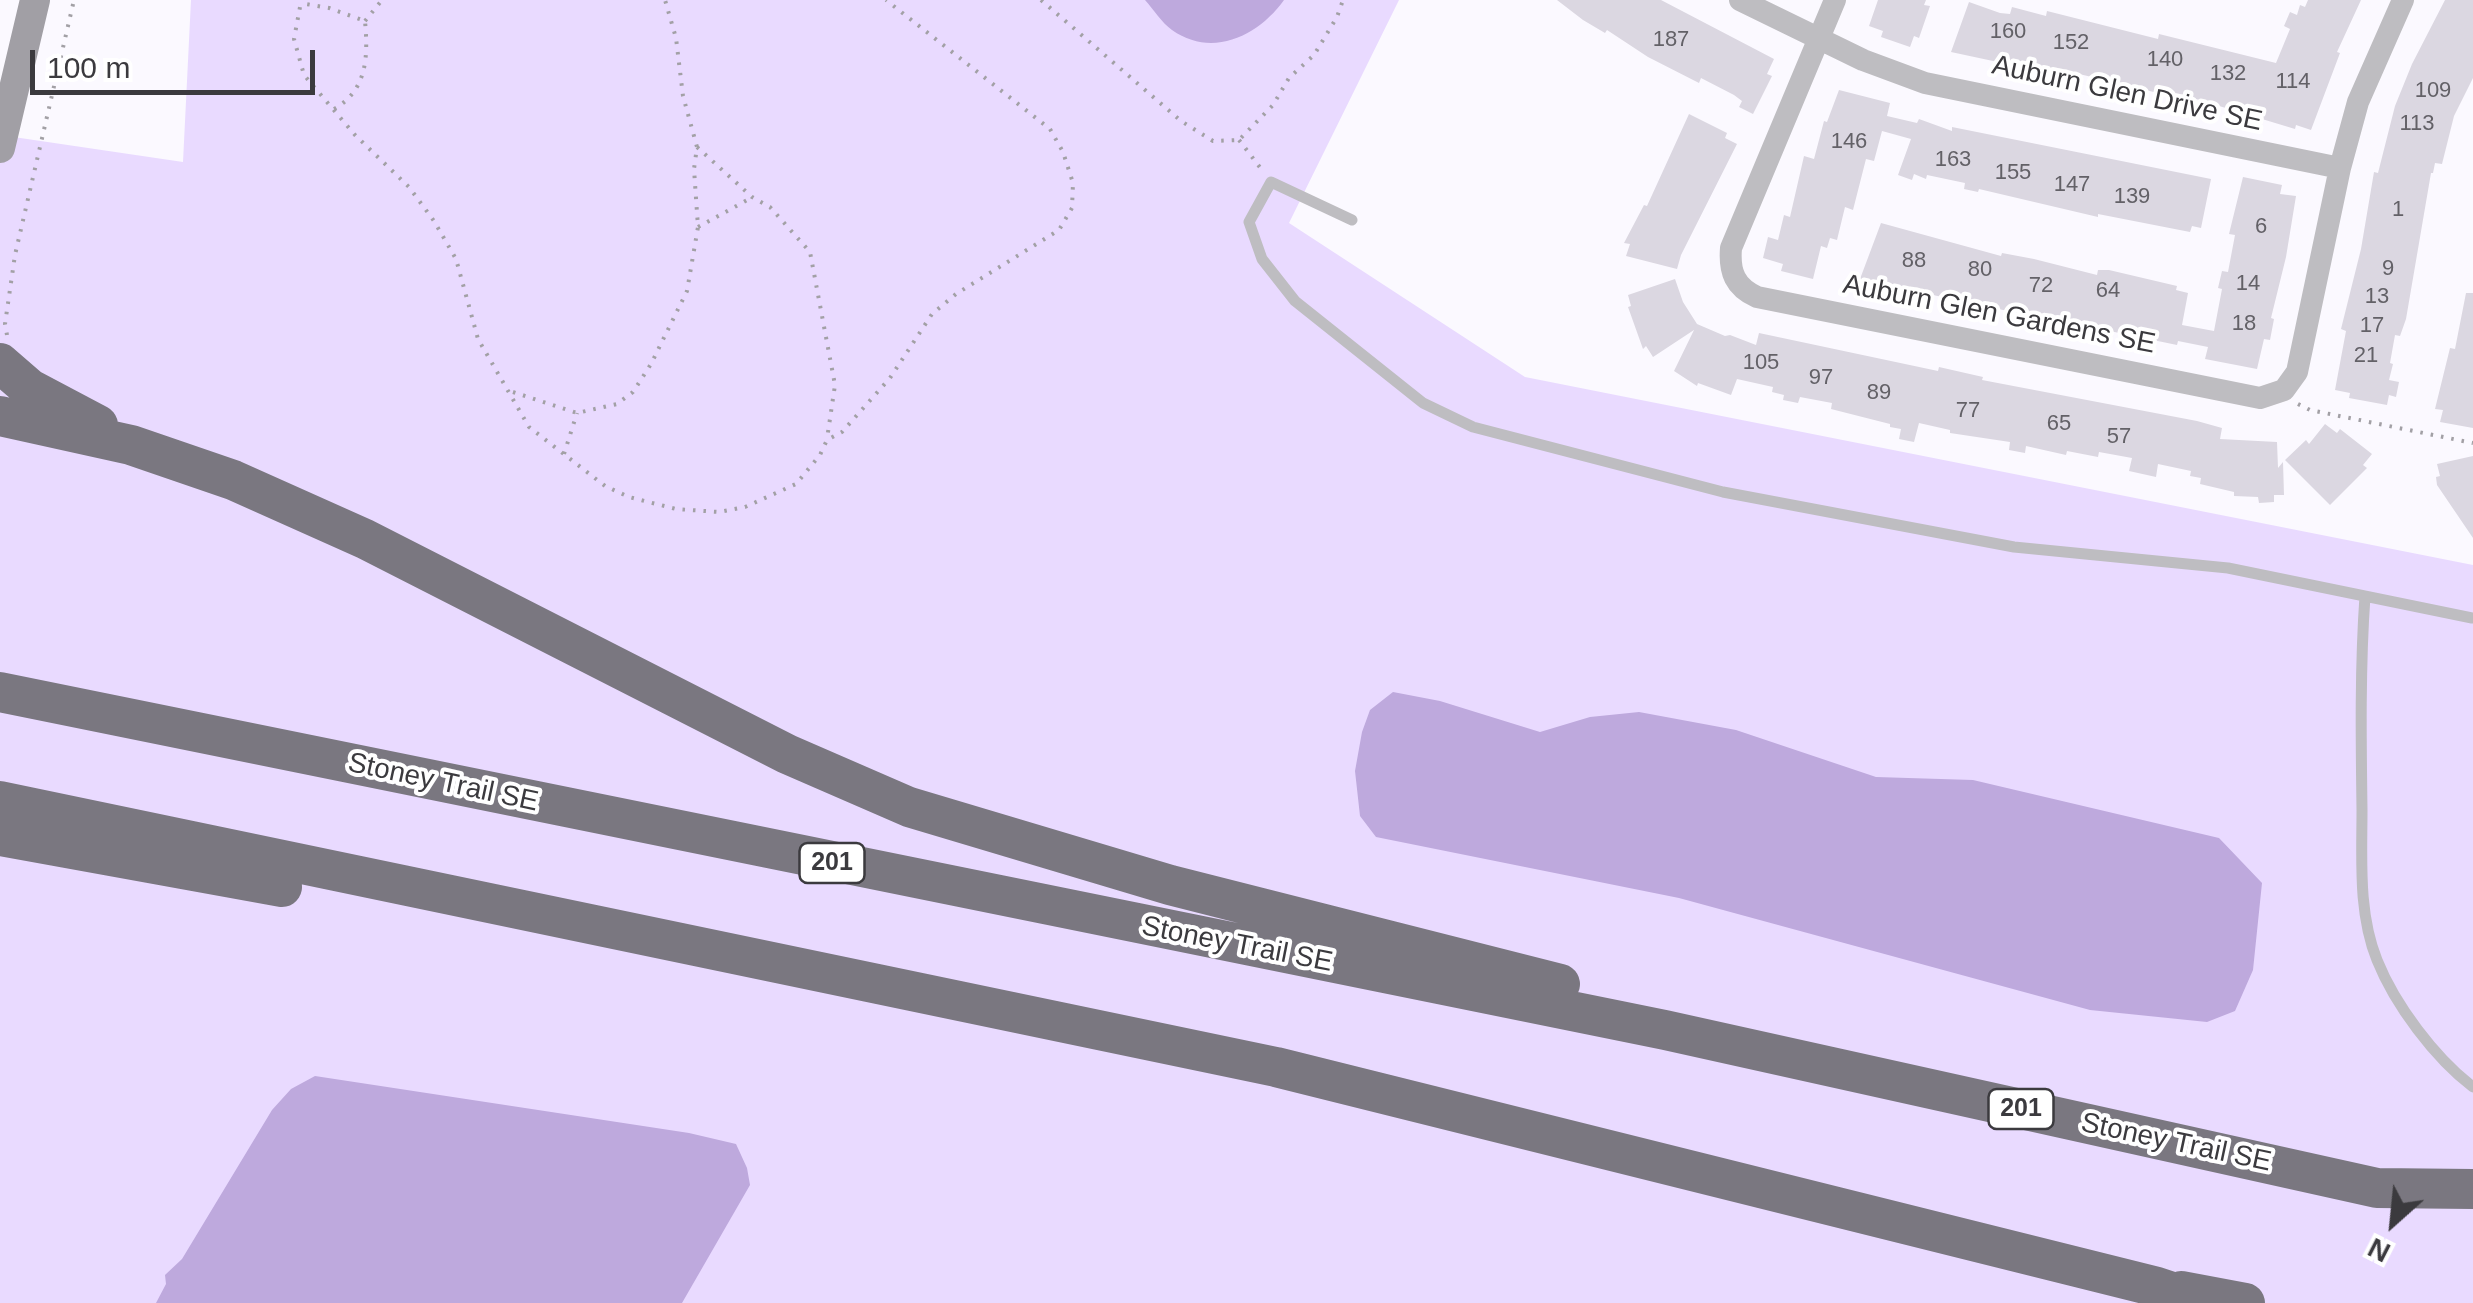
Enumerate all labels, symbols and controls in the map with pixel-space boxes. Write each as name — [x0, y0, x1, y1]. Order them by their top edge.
house number: 160 — [1990, 19, 2026, 45]
house number: 187 — [1653, 27, 1689, 53]
scale bar — [35, 30, 320, 92]
house number: 152 — [2053, 30, 2089, 56]
house number: 140 — [2147, 47, 2183, 73]
street label: Auburn Glen Drive SE — [1989, 49, 2265, 139]
text: 100 m — [47, 51, 130, 84]
house number: 132 — [2210, 61, 2246, 87]
house number: 114 — [2275, 69, 2311, 95]
house number: 109 — [2415, 78, 2451, 104]
house number: 113 — [2399, 111, 2435, 137]
house number: 146 — [1831, 129, 1867, 155]
house number: 163 — [1935, 147, 1971, 173]
house number: 155 — [1995, 160, 2031, 186]
house number: 147 — [2054, 172, 2090, 198]
house number: 139 — [2114, 184, 2150, 210]
house number: 1 — [2392, 197, 2404, 223]
house number: 6 — [2255, 214, 2267, 240]
house number: 88 — [1902, 248, 1926, 274]
house number: 9 — [2382, 256, 2394, 282]
house number: 80 — [1968, 257, 1992, 283]
street label: Auburn Glen Gardens SE — [1840, 268, 2158, 362]
house number: 14 — [2236, 271, 2260, 297]
house number: 72 — [2029, 273, 2053, 299]
house number: 64 — [2096, 278, 2120, 304]
house number: 13 — [2365, 284, 2389, 310]
house number: 18 — [2232, 311, 2256, 337]
house number: 17 — [2360, 313, 2384, 339]
house number: 21 — [2354, 343, 2378, 369]
house number: 105 — [1743, 350, 1779, 376]
house number: 97 — [1809, 365, 1833, 391]
house number: 89 — [1867, 380, 1891, 406]
house number: 77 — [1956, 398, 1980, 424]
house number: 65 — [2047, 411, 2071, 437]
house number: 57 — [2107, 424, 2131, 450]
street label: Stoney Trail SE — [345, 746, 541, 820]
road number: 201 — [800, 843, 864, 883]
street label: Stoney Trail SE — [1139, 910, 1335, 980]
road number: 201 — [1988, 1089, 2054, 1129]
street label: Stoney Trail SE — [2078, 1106, 2274, 1180]
north arrow — [2343, 1173, 2443, 1273]
text: N — [2363, 1232, 2395, 1269]

